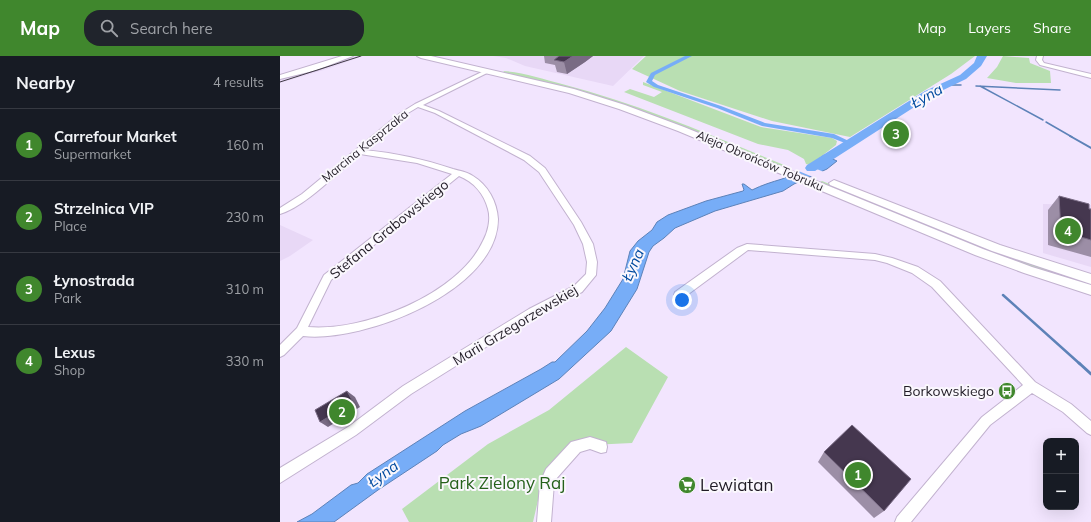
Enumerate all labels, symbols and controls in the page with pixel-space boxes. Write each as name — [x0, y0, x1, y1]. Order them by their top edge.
search box — [84, 10, 364, 46]
text: Map — [20, 16, 60, 40]
icon: search — [98, 17, 120, 39]
text: Search here — [130, 19, 213, 38]
text: Map — [917, 19, 946, 37]
text: Layers — [968, 19, 1011, 37]
text: Share — [1033, 19, 1071, 37]
text: Nearby — [16, 72, 75, 93]
text: 4 results — [213, 74, 264, 90]
water label: Łyna — [907, 79, 946, 112]
street label: Marcina Kasprzaka — [318, 106, 411, 185]
pin: 3 — [883, 119, 909, 149]
text: Carrefour Market — [54, 127, 177, 146]
street label: Aleja Obrońców Tobruku — [694, 127, 826, 194]
text: 1 — [25, 137, 33, 153]
text: 160 m — [226, 137, 264, 153]
text: Supermarket — [54, 146, 131, 162]
street label: Stefana Grabowskiego — [326, 175, 452, 283]
text: Strzelnica VIP — [54, 199, 154, 218]
text: 2 — [25, 209, 33, 225]
text: 230 m — [226, 209, 264, 225]
pin: 4 — [1055, 216, 1081, 246]
text: Place — [54, 218, 87, 234]
water label: Łyna — [617, 246, 648, 285]
text: Łynostrada — [54, 271, 135, 290]
text: 3 — [25, 281, 33, 297]
text: 310 m — [226, 281, 264, 297]
street label: Marii Grzegorzewskiej — [449, 281, 581, 369]
text: Park — [54, 290, 81, 306]
your location — [672, 290, 692, 310]
text: Lexus — [54, 343, 95, 362]
text: 4 — [25, 353, 33, 369]
text: 330 m — [226, 353, 264, 369]
text: Shop — [54, 362, 85, 378]
bus stop icon: Borkowskiego — [997, 381, 1017, 401]
place label: Borkowskiego — [903, 382, 994, 400]
pin: 2 — [329, 397, 355, 427]
map controls — [1043, 438, 1079, 510]
button: + — [1043, 438, 1079, 474]
water label: Łyna — [363, 456, 402, 492]
pin: 1 — [845, 460, 871, 490]
park label: Park Zielony Raj — [439, 472, 565, 494]
place label: Lewiatan — [700, 474, 773, 495]
button: − — [1043, 474, 1079, 510]
supermarket icon: Lewiatan — [677, 475, 697, 495]

